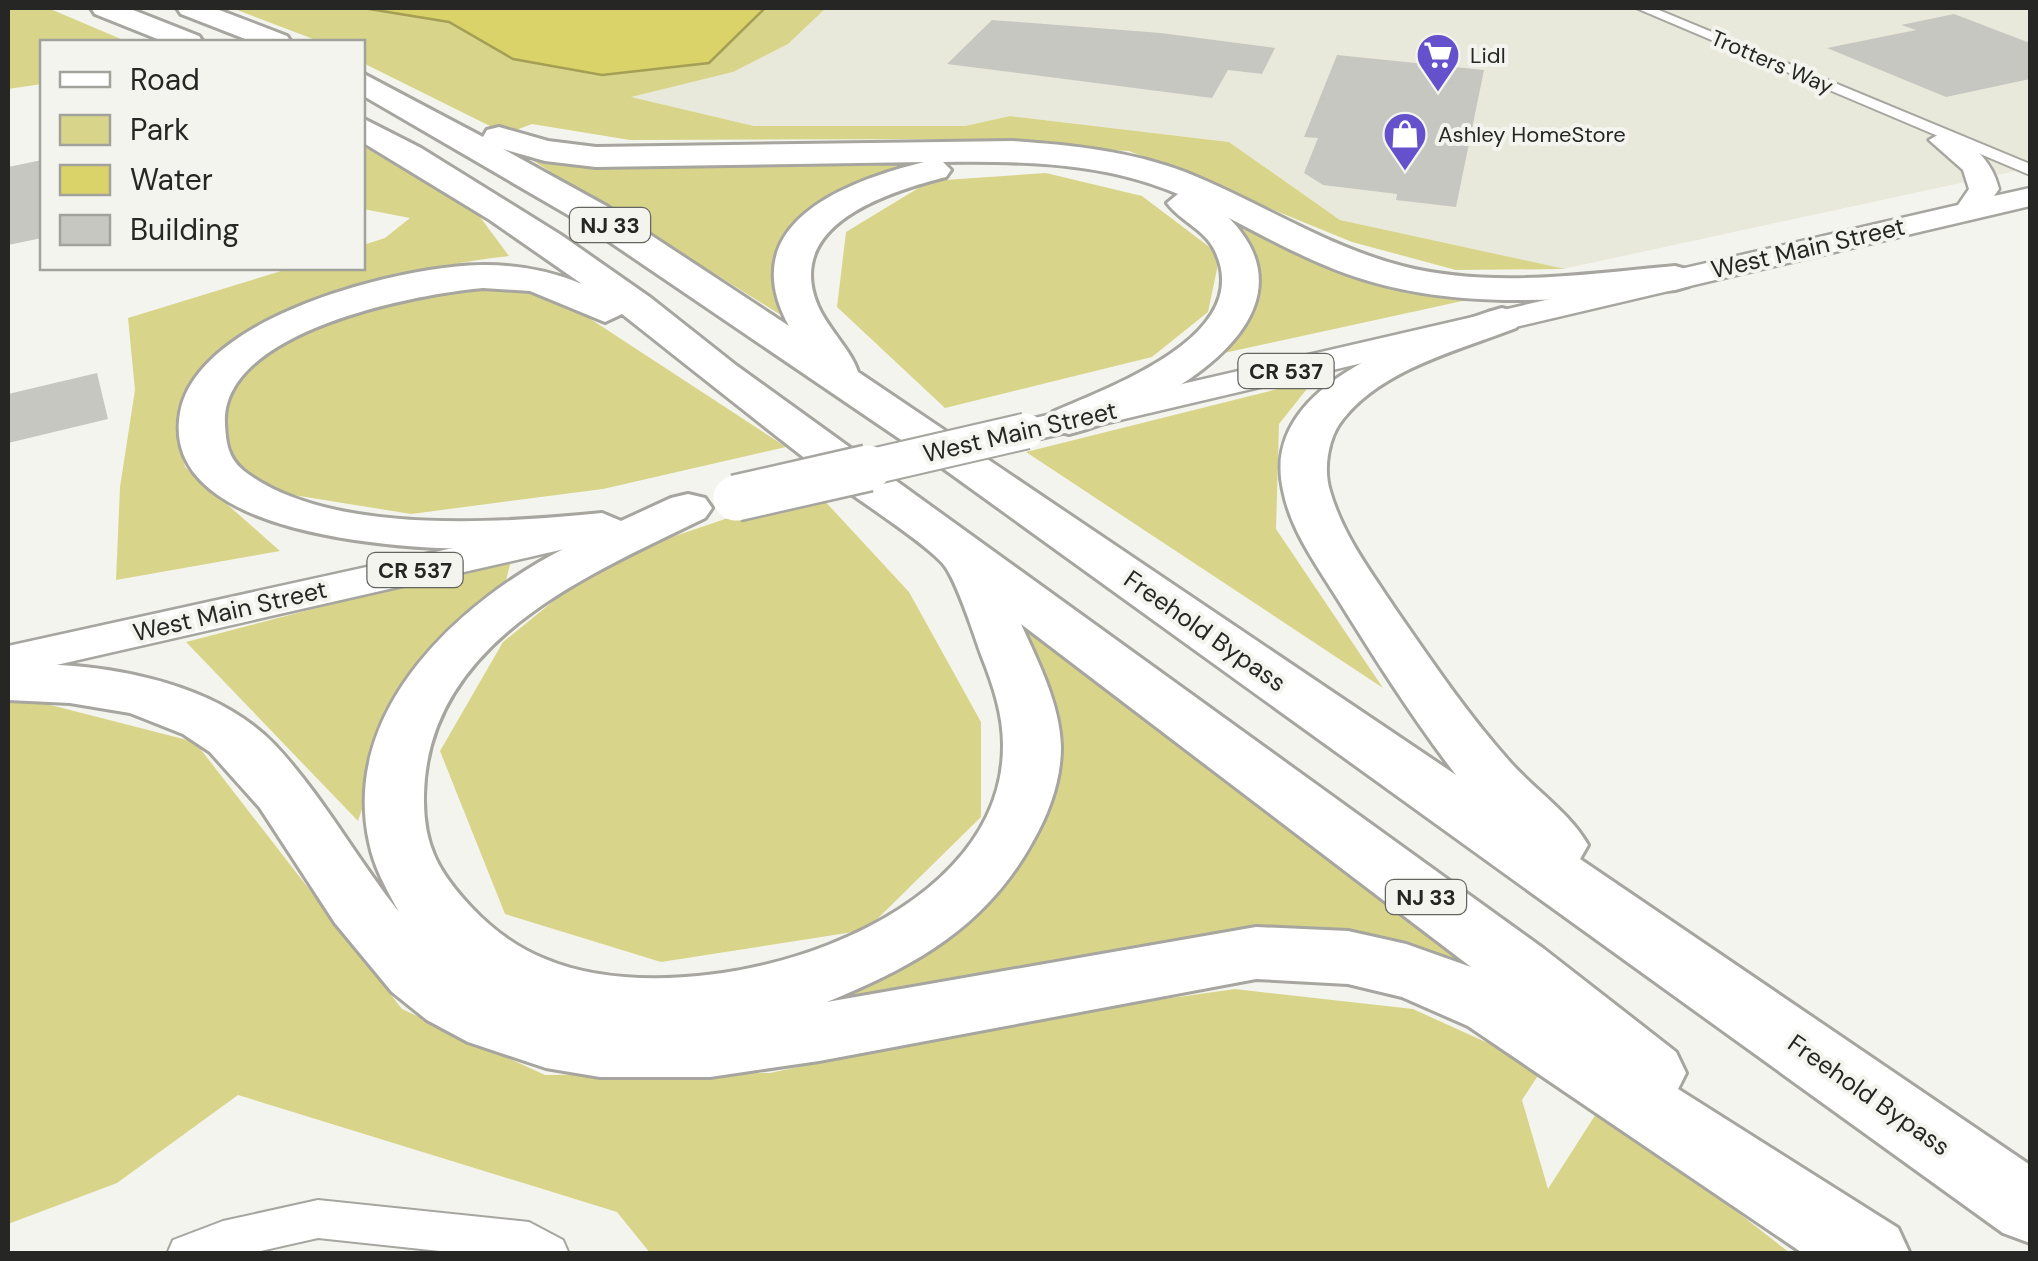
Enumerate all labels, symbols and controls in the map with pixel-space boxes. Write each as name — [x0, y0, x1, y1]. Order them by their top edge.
street label: Trotters Way — [1707, 23, 1837, 101]
supermarket icon: Lidl — [1415, 32, 1461, 93]
legend — [40, 40, 365, 270]
place label: Lidl — [1470, 41, 1506, 70]
text: Road — [130, 60, 200, 99]
text: Park — [130, 110, 189, 149]
shop icon: Ashley HomeStore — [1382, 111, 1428, 172]
place label: Ashley HomeStore — [1438, 120, 1626, 149]
text: Water — [130, 160, 213, 199]
road number: NJ 33 — [570, 208, 650, 242]
text: Building — [130, 210, 239, 249]
street label: West Main Street — [1708, 210, 1908, 286]
road number: CR 537 — [1238, 354, 1334, 388]
street label: West Main Street — [920, 394, 1120, 470]
road number: CR 537 — [368, 553, 462, 587]
street label: Freehold Bypass — [1117, 563, 1293, 699]
street label: West Main Street — [130, 573, 330, 649]
road number: NJ 33 — [1386, 880, 1466, 914]
street label: Freehold Bypass — [1781, 1027, 1957, 1163]

